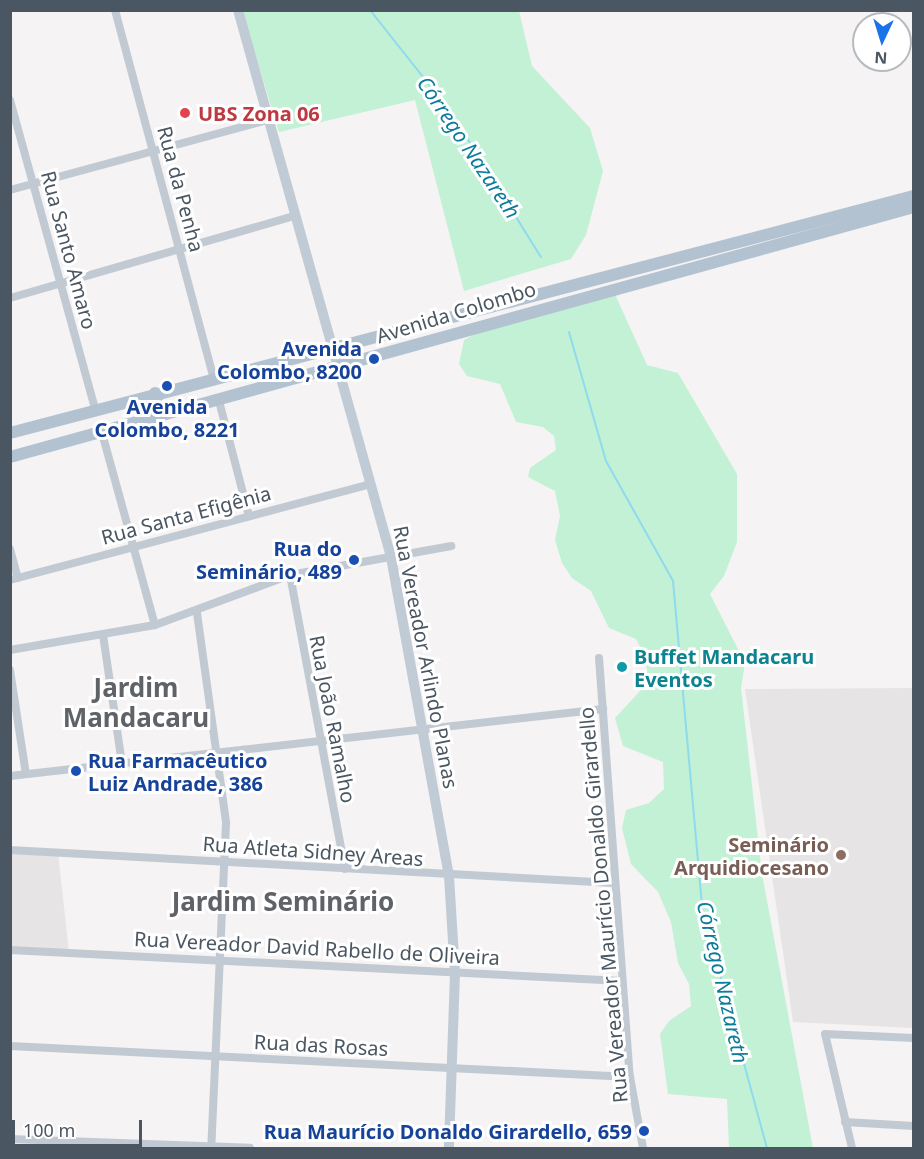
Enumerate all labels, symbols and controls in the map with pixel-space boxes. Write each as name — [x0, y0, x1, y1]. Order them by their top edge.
north arrow — [852, 12, 912, 72]
text: N — [874, 47, 888, 69]
water label: Córrego Nazareth — [412, 71, 526, 223]
place label: UBS Zona 06 — [198, 101, 320, 125]
marker: UBS Zona 06 — [176, 104, 194, 122]
street label: Rua da Penha — [153, 123, 209, 255]
street label: Rua Santo Amaro — [36, 168, 102, 332]
street label: Avenida Colombo — [373, 276, 539, 348]
place label: Avenida Colombo, 8200 — [217, 336, 362, 383]
marker: Avenida Colombo, 8200 — [367, 352, 381, 366]
marker: Avenida Colombo, 8221 — [160, 379, 174, 393]
place label: Avenida Colombo, 8221 — [94, 395, 240, 442]
street label: Rua Santa Efigênia — [98, 481, 274, 549]
street label: Rua Vereador Arlindo Planas — [389, 524, 463, 790]
place label: Rua do Seminário, 489 — [196, 536, 342, 583]
marker: Rua do Seminário, 489 — [347, 553, 361, 567]
street label: Rua João Ramalho — [305, 633, 361, 805]
place label: Buffet Mandacaru Eventos — [634, 644, 814, 691]
marker: Buffet Mandacaru Eventos — [615, 660, 629, 674]
district label: Jardim Mandacaru — [63, 672, 209, 734]
street label: Rua Vereador Maurício Donaldo Girardello — [574, 706, 632, 1104]
place label: Rua Farmacêutico Luiz Andrade, 386 — [88, 748, 267, 795]
marker: Rua Farmacêutico Luiz Andrade, 386 — [69, 764, 83, 778]
street label: Rua Atleta Sidney Areas — [202, 831, 424, 871]
place label: Seminário Arquidiocesano — [674, 832, 829, 879]
marker: Seminário Arquidiocesano — [834, 848, 848, 862]
district label: Jardim Seminário — [172, 886, 394, 918]
water label: Córrego Nazareth — [692, 898, 754, 1066]
street label: Rua Vereador David Rabello de Oliveira — [134, 926, 500, 970]
street label: Rua das Rosas — [253, 1029, 389, 1061]
scale bar — [15, 1108, 146, 1146]
text: 100 m — [23, 1118, 75, 1142]
place label: Rua Maurício Donaldo Girardello, 659 — [264, 1119, 632, 1143]
marker: Rua Maurício Donaldo Girardello, 659 — [637, 1124, 651, 1138]

